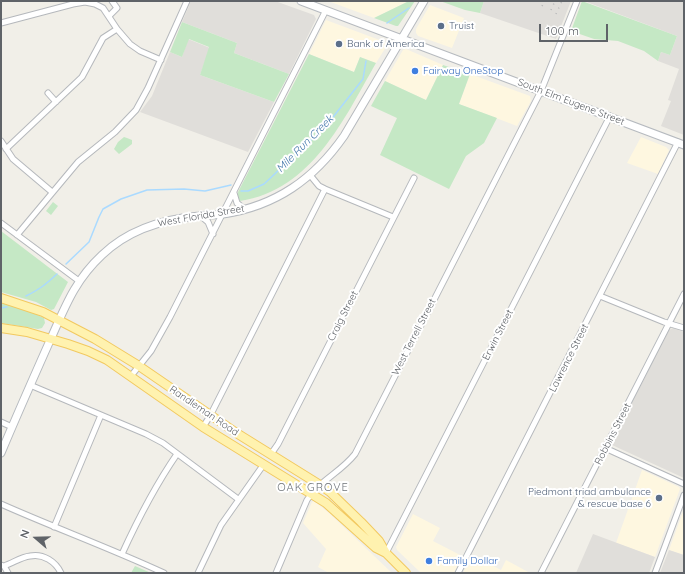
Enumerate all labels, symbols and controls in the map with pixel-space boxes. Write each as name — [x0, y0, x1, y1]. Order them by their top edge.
scale bar — [541, 16, 610, 42]
place label: Truist — [449, 20, 474, 32]
marker: Truist — [436, 21, 446, 31]
text: 100 m — [546, 23, 579, 38]
place label: Bank of America — [347, 38, 424, 50]
marker: Bank of America — [334, 39, 344, 49]
place label: Fairway OneStop — [423, 65, 503, 77]
marker: Fairway OneStop — [410, 66, 420, 76]
street label: South Elm Eugene Street — [516, 76, 626, 128]
water label: Mile Run Creek — [274, 113, 336, 175]
street label: West Florida Street — [157, 202, 245, 230]
street label: Craig Street — [325, 289, 361, 343]
street label: West Terrell Street — [390, 297, 438, 377]
street label: Erwin Street — [480, 308, 516, 362]
street label: Lawrence Street — [547, 322, 591, 394]
street label: Randleman Road — [167, 383, 241, 439]
street label: Robbins Street — [592, 401, 634, 467]
district label: OAK GROVE — [277, 481, 349, 495]
place label: Piedmont triad ambulance & rescue base 6 — [528, 486, 651, 510]
marker: Piedmont triad ambulance & rescue base 6 — [654, 493, 664, 503]
north arrow — [16, 518, 56, 558]
text: N — [17, 528, 33, 540]
place label: Family Dollar — [437, 555, 498, 567]
marker: Family Dollar — [424, 556, 434, 566]

